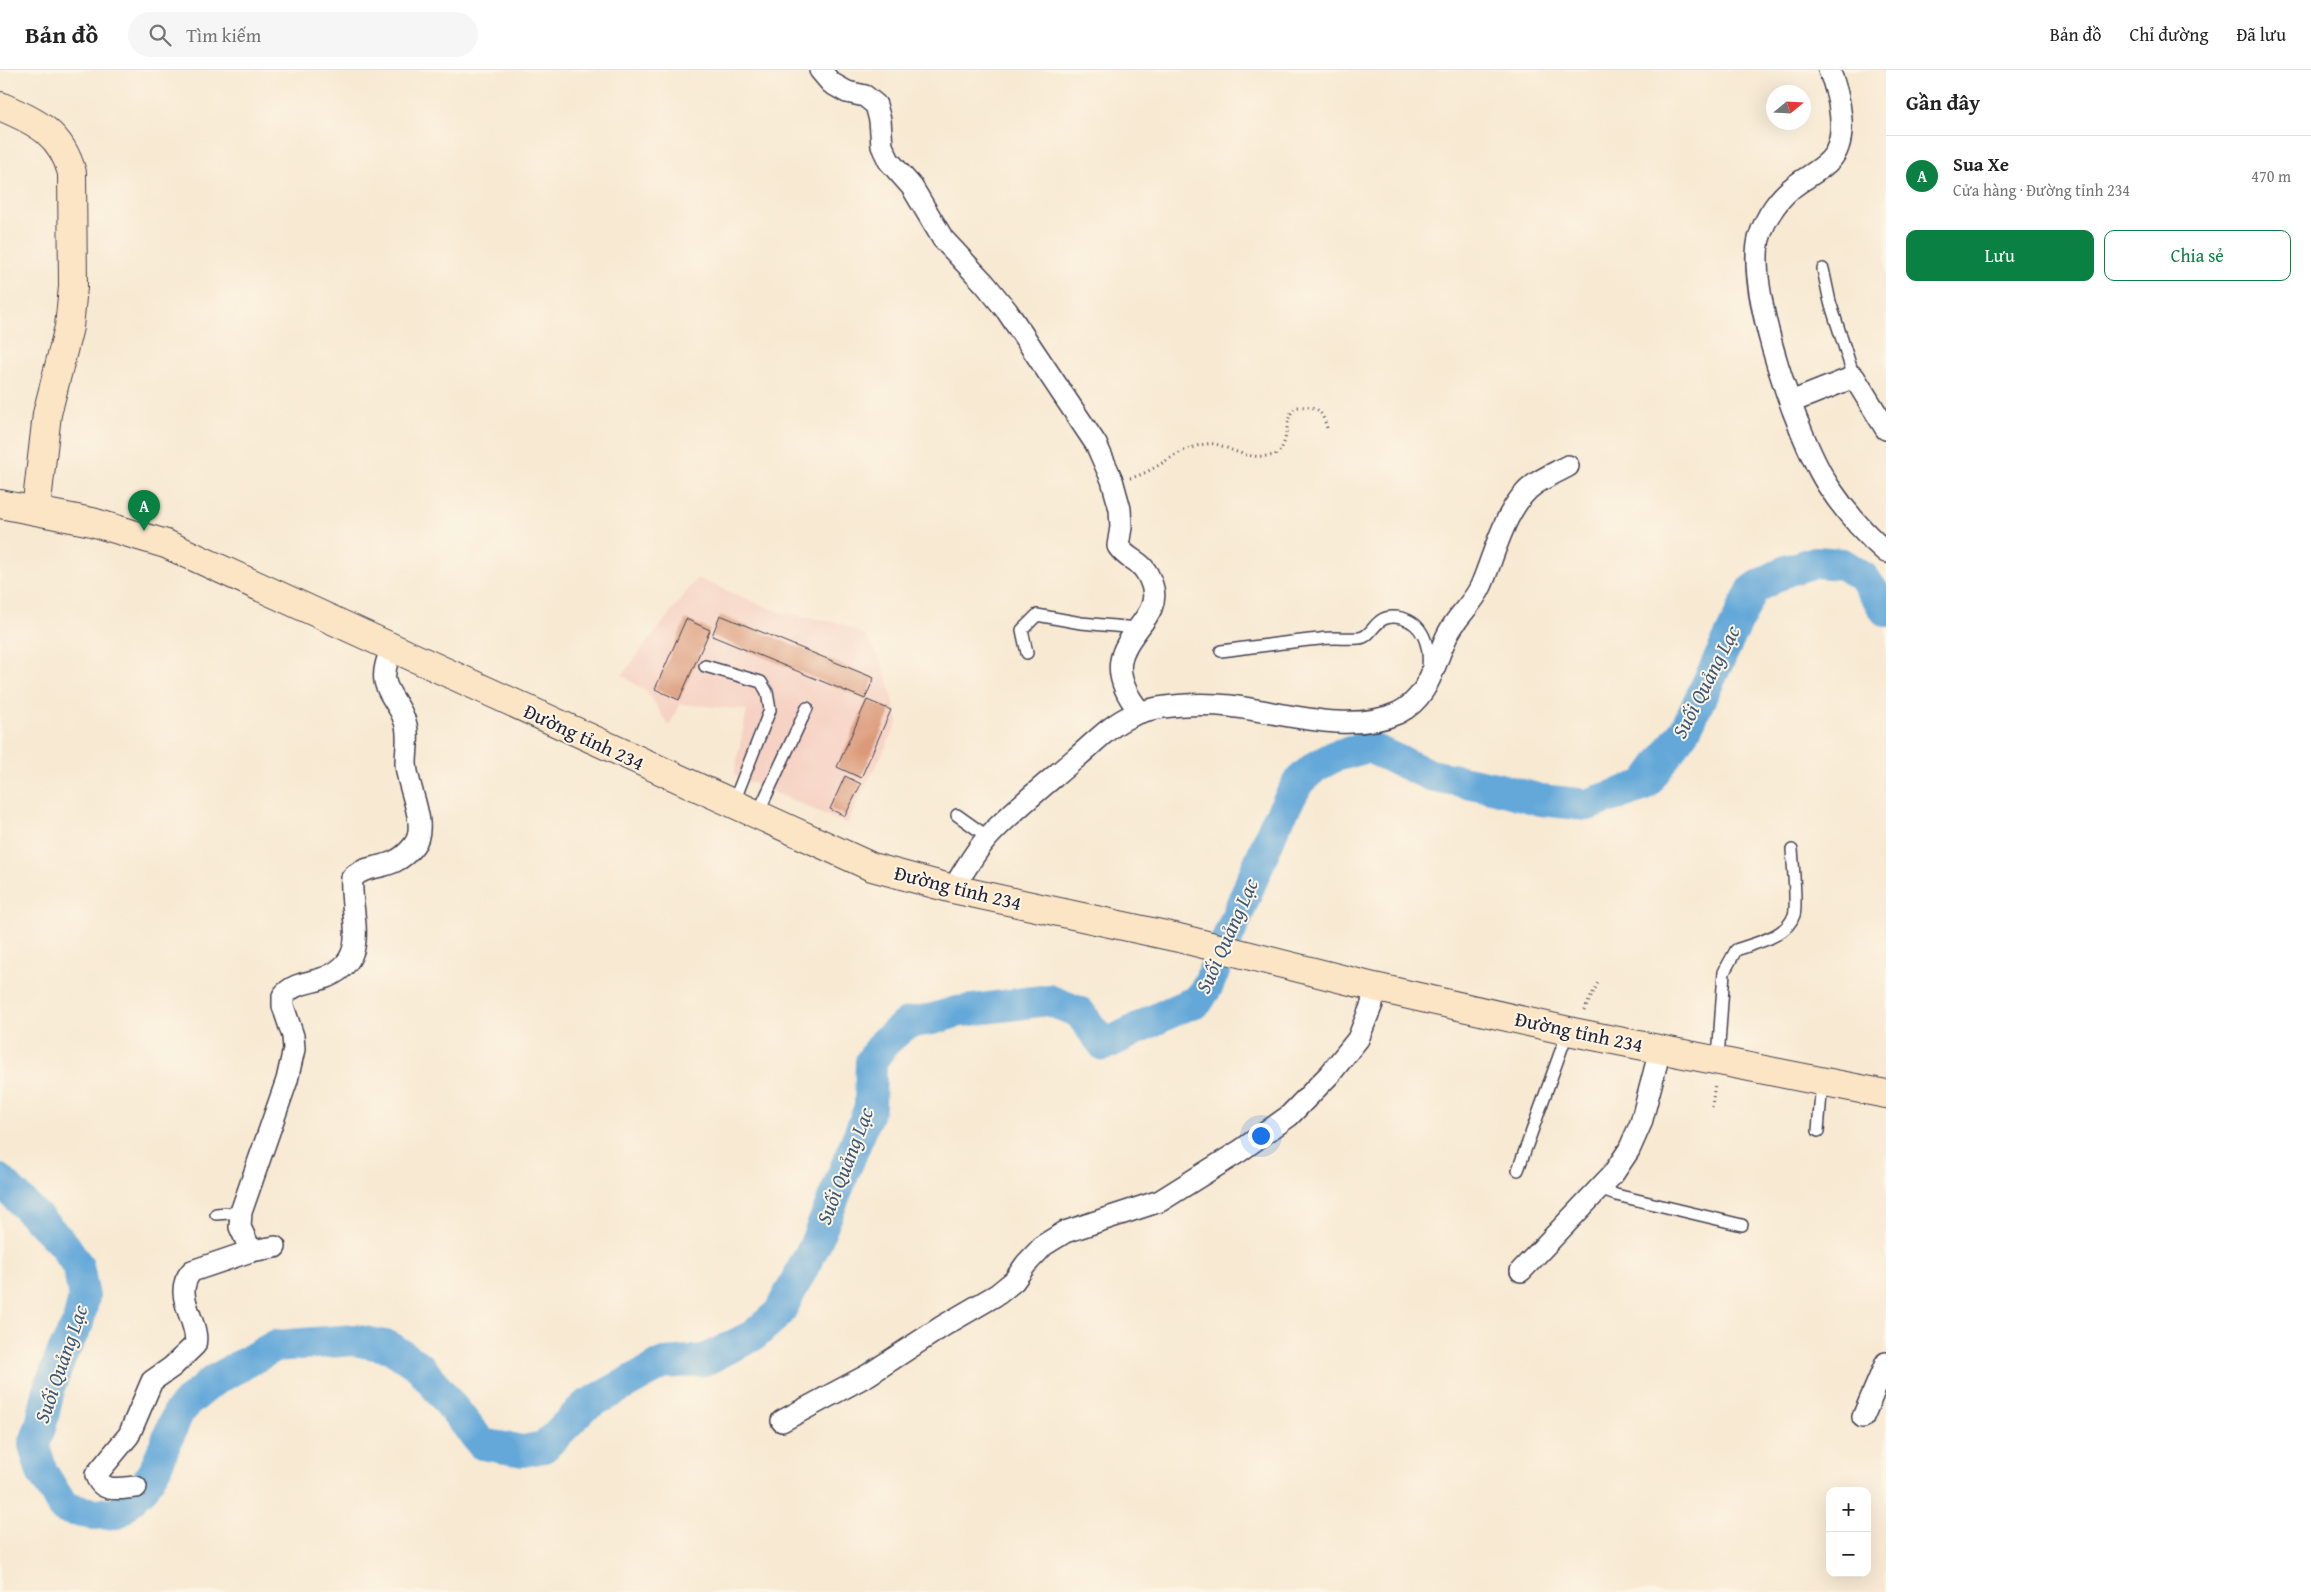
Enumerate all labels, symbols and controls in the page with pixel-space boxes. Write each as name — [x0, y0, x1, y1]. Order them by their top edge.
search box — [128, 12, 478, 57]
text: Bản đồ — [25, 17, 98, 52]
icon: search — [146, 21, 174, 49]
text: Tìm kiếm — [186, 21, 261, 49]
text: Bản đồ — [2050, 21, 2101, 48]
text: Chỉ đường — [2129, 21, 2208, 48]
text: Đã lưu — [2236, 21, 2286, 48]
north arrow — [1766, 85, 1811, 130]
text: Gần đây — [1906, 87, 1980, 118]
text: Sua Xe — [1953, 150, 2009, 178]
text: A — [1917, 164, 1927, 188]
text: 470 m — [2251, 164, 2291, 188]
text: Cửa hàng · Đường tỉnh 234 — [1953, 178, 2130, 202]
button: Lưu — [1906, 230, 2094, 281]
button: Chia sẻ — [2104, 230, 2291, 281]
pin: A — [128, 490, 160, 531]
water label: Suối Quảng Lạc — [1664, 619, 1748, 744]
street label: Đường tỉnh 234 — [519, 696, 649, 777]
street label: Đường tỉnh 234 — [892, 858, 1025, 917]
water label: Suối Quảng Lạc — [1187, 873, 1266, 998]
street label: Đường tỉnh 234 — [1513, 1004, 1646, 1059]
water label: Suối Quảng Lạc — [808, 1102, 881, 1229]
your location — [1248, 1123, 1274, 1149]
water label: Suối Quảng Lạc — [26, 1300, 95, 1427]
map controls — [1826, 1487, 1871, 1577]
button: + — [1826, 1487, 1871, 1532]
button: − — [1826, 1532, 1871, 1577]

